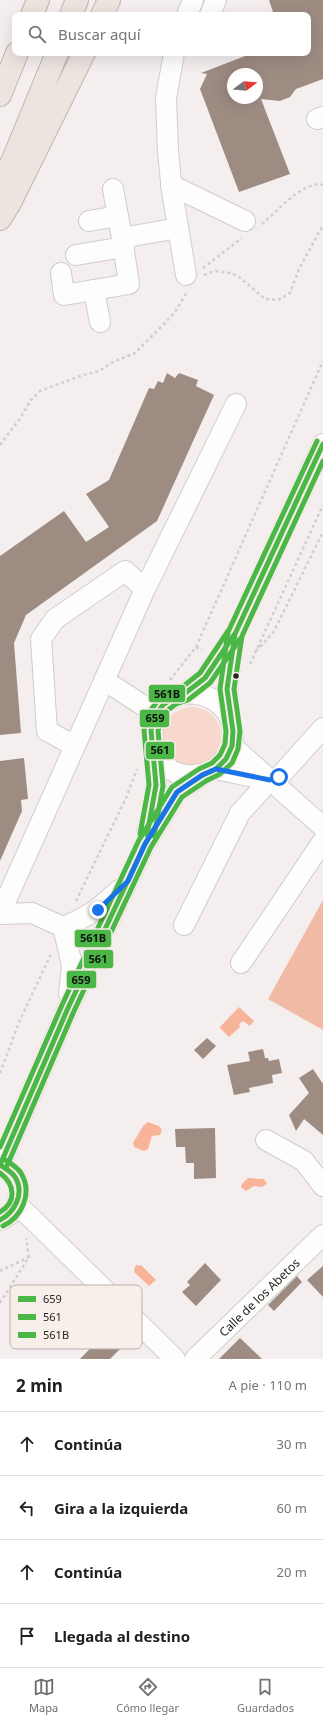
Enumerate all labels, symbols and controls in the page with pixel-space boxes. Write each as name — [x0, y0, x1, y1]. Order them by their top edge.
search box — [12, 12, 311, 56]
icon: search — [26, 23, 48, 45]
text: Buscar aquí — [58, 24, 141, 44]
north arrow — [227, 68, 263, 104]
unlabelled marker — [231, 671, 241, 681]
line badge: 561B — [148, 684, 186, 703]
text: 561B — [154, 686, 180, 701]
line badge: 659 — [139, 709, 170, 728]
text: 659 — [146, 710, 164, 725]
line badge: 561 — [145, 741, 175, 760]
text: 561 — [151, 742, 169, 757]
route start — [270, 768, 288, 786]
route end — [89, 901, 107, 919]
line badge: 561B — [74, 929, 112, 948]
text: 561B — [80, 930, 106, 945]
line badge: 561 — [83, 949, 114, 969]
text: 561 — [89, 951, 107, 966]
line badge: 659 — [66, 970, 97, 989]
text: 659 — [72, 972, 90, 987]
street label: Calle de los Abetos — [215, 1254, 303, 1340]
legend — [10, 1285, 142, 1349]
text: 659 — [43, 1291, 62, 1306]
text: 561 — [43, 1309, 62, 1324]
text: 561B — [43, 1327, 69, 1342]
text: 2 min — [16, 1374, 63, 1397]
text: A pie · 110 m — [229, 1376, 307, 1394]
icon: ahead — [16, 1433, 38, 1455]
text: Continúa — [54, 1434, 122, 1454]
text: 30 m — [277, 1435, 307, 1453]
icon: left — [16, 1497, 38, 1519]
text: Gira a la izquierda — [54, 1498, 188, 1518]
text: 60 m — [277, 1499, 307, 1517]
icon: ahead — [16, 1561, 38, 1583]
text: Continúa — [54, 1562, 122, 1582]
text: 20 m — [277, 1563, 307, 1581]
icon: arrive — [16, 1625, 38, 1647]
text: Llegada al destino — [54, 1626, 190, 1646]
tab: Mapa — [29, 1676, 58, 1715]
tab: Cómo llegar — [116, 1676, 179, 1715]
tab: Guardados — [237, 1676, 294, 1715]

